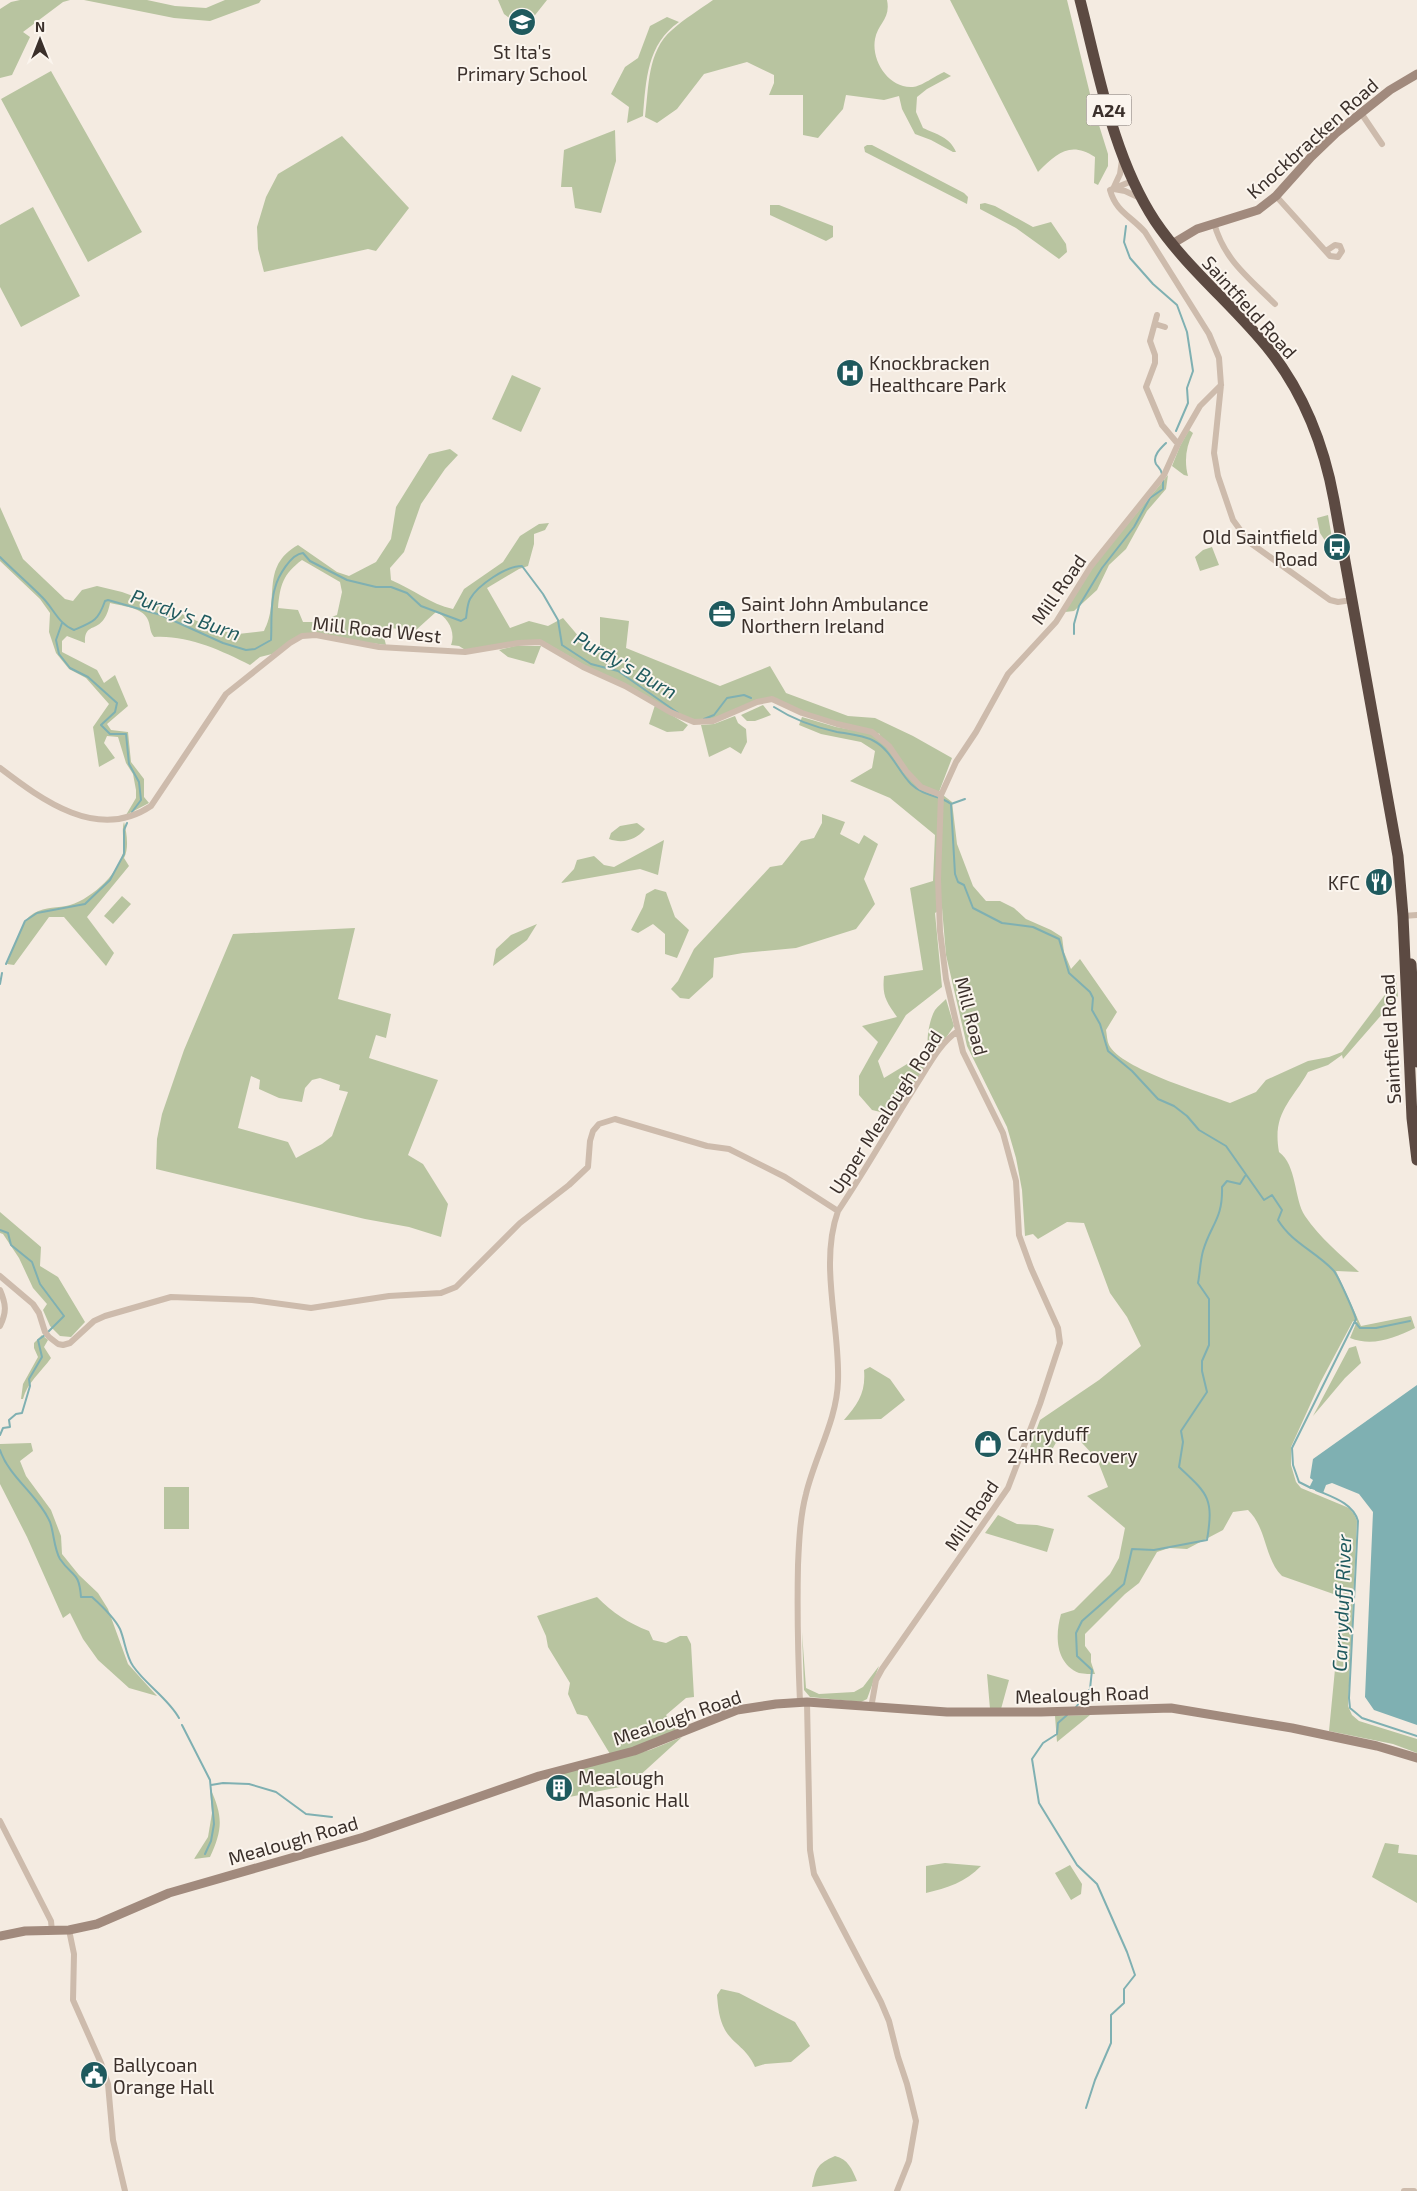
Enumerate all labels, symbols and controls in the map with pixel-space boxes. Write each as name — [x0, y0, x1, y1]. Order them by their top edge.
school or university icon: St Ita's Primary School — [507, 7, 537, 37]
north arrow — [15, 15, 65, 65]
text: N — [35, 18, 45, 35]
place label: St Ita's Primary School — [457, 40, 588, 85]
street label: Knockbracken Road — [1242, 73, 1382, 203]
road number: A24 — [1086, 94, 1132, 126]
street label: Saintfield Road — [1198, 251, 1302, 363]
place label: Knockbracken Healthcare Park — [869, 351, 1007, 396]
hospital icon: Knockbracken Healthcare Park — [835, 358, 865, 388]
place label: Old Saintfield Road — [1202, 525, 1318, 570]
bus stop icon: Old Saintfield Road — [1322, 532, 1352, 562]
street label: Mill Road — [1026, 550, 1090, 628]
water label: Purdy's Burn — [127, 583, 244, 646]
place label: Saint John Ambulance Northern Ireland — [741, 592, 929, 637]
office icon: Saint John Ambulance Northern Ireland — [707, 599, 737, 629]
street label: Mill Road West — [312, 611, 442, 647]
water label: Purdy's Burn — [570, 625, 682, 704]
restaurant icon: KFC — [1364, 867, 1394, 897]
place label: KFC — [1328, 871, 1360, 894]
street label: Saintfield Road — [1375, 973, 1405, 1105]
street label: Mill Road — [951, 974, 993, 1058]
street label: Upper Mealough Road — [823, 1026, 947, 1198]
place label: Carryduff 24HR Recovery — [1007, 1422, 1138, 1467]
shop icon: Carryduff 24HR Recovery — [973, 1429, 1003, 1459]
street label: Mill Road — [939, 1475, 1003, 1555]
water label: Carryduff River — [1327, 1533, 1356, 1672]
street label: Mealough Road — [1015, 1680, 1149, 1708]
street label: Mealough Road — [610, 1684, 744, 1750]
place label: Mealough Masonic Hall — [578, 1766, 690, 1811]
building icon: Mealough Masonic Hall — [544, 1773, 574, 1803]
street label: Mealough Road — [225, 1810, 361, 1870]
place label: Ballycoan Orange Hall — [113, 2053, 215, 2098]
public building icon: Ballycoan Orange Hall — [79, 2060, 109, 2090]

